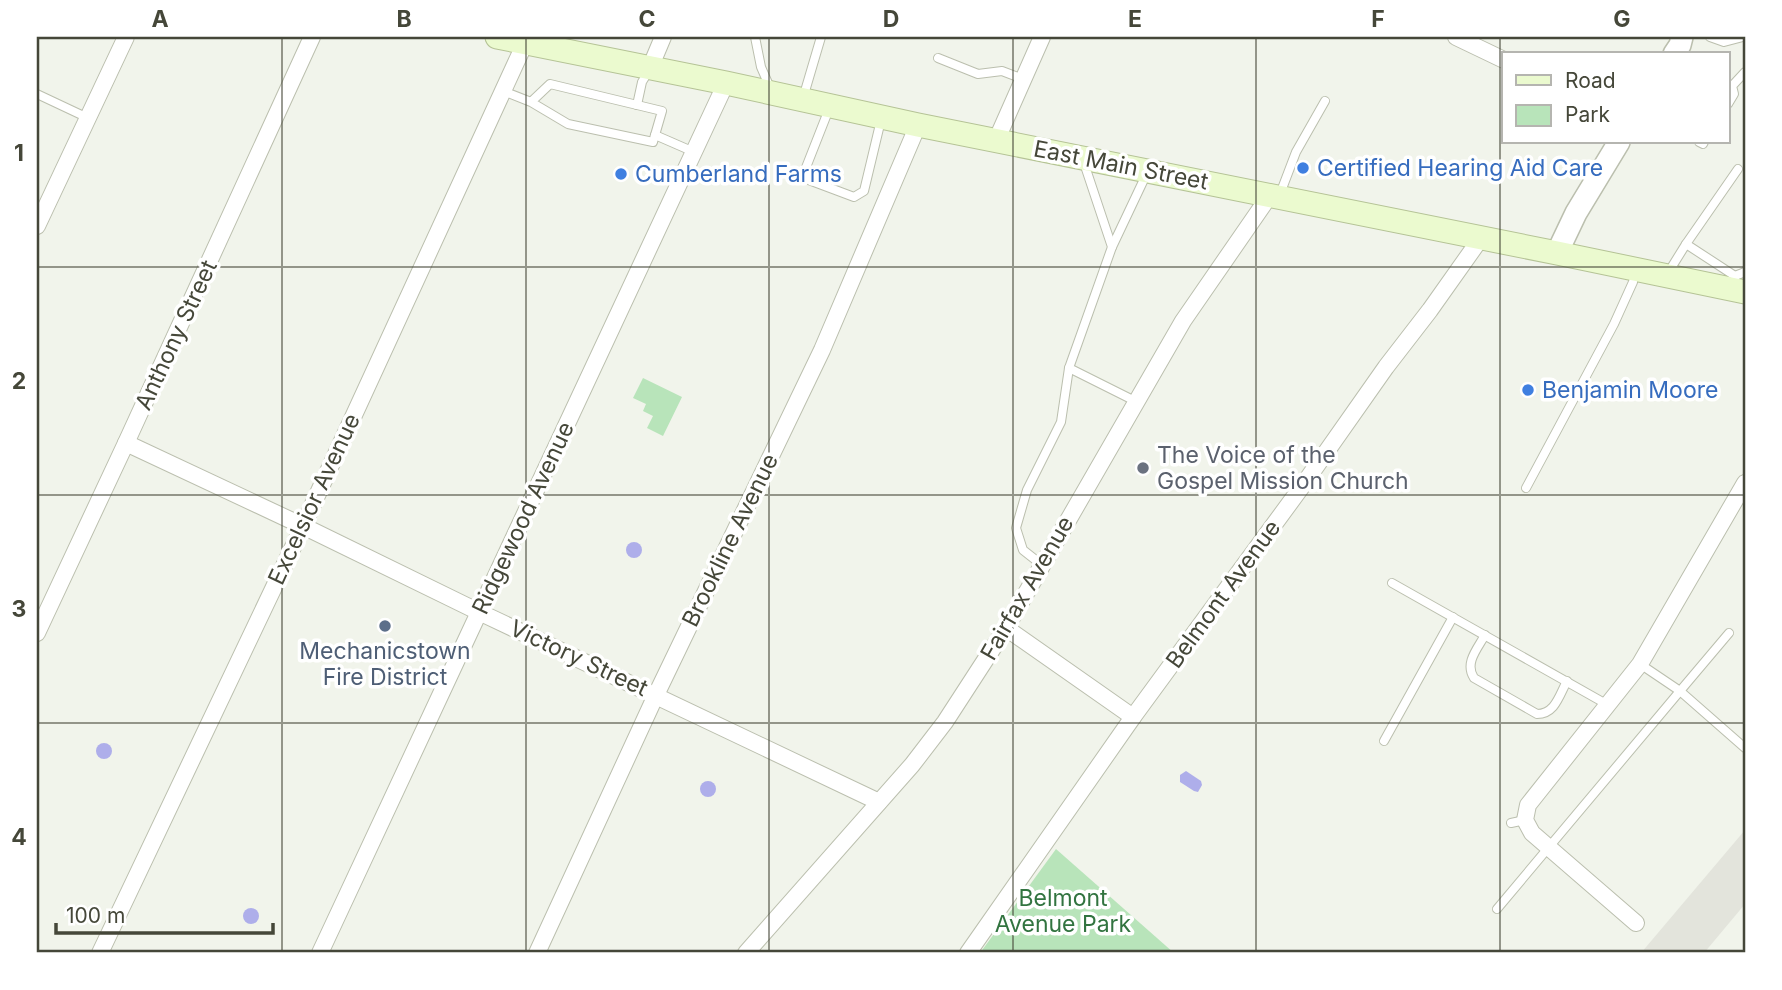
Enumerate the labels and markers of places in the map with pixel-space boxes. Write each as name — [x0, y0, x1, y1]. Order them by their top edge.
place label: Certified Hearing Aid Care — [1317, 154, 1603, 182]
place label: Cumberland Farms — [635, 160, 842, 188]
marker: Certified Hearing Aid Care — [1295, 160, 1311, 176]
marker: Cumberland Farms — [613, 166, 629, 182]
place label: Benjamin Moore — [1542, 376, 1718, 404]
marker: Benjamin Moore — [1520, 382, 1536, 398]
place label: The Voice of the Gospel Mission Church — [1157, 441, 1409, 495]
marker: The Voice of the Gospel Mission Church — [1135, 460, 1151, 476]
marker: Mechanicstown Fire District — [377, 618, 393, 634]
place label: Mechanicstown Fire District — [299, 637, 471, 691]

